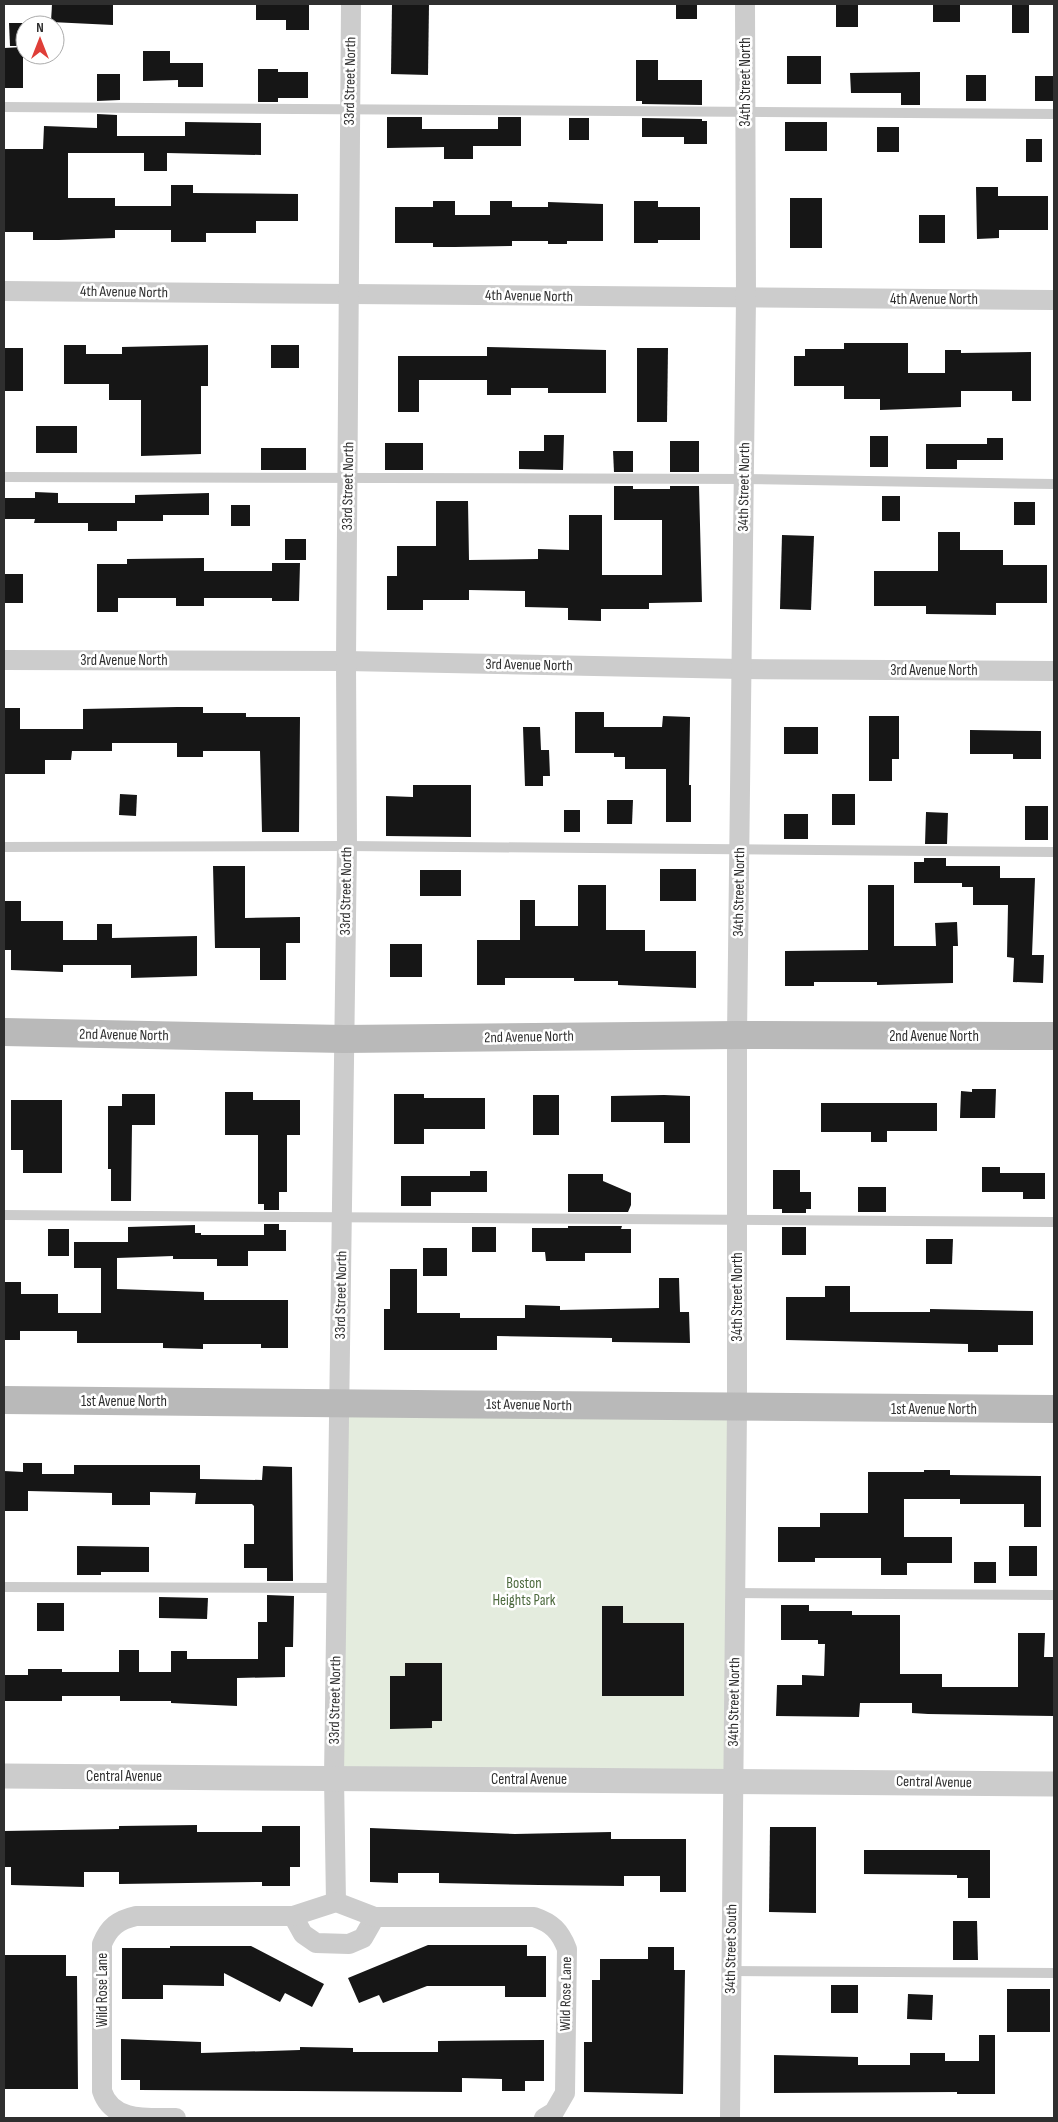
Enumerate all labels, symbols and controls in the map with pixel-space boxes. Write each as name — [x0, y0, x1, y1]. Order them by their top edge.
north arrow — [15, 15, 65, 65]
text: N — [36, 19, 44, 36]
street label: 33rd Street North — [340, 36, 360, 126]
street label: 34th Street North — [736, 37, 755, 127]
street label: 4th Avenue North — [80, 282, 168, 302]
street label: 4th Avenue North — [485, 286, 573, 306]
street label: 4th Avenue North — [890, 290, 978, 309]
street label: 33rd Street North — [338, 441, 358, 531]
street label: 34th Street North — [734, 442, 754, 532]
street label: 3rd Avenue North — [80, 651, 168, 670]
street label: 3rd Avenue North — [485, 655, 573, 675]
street label: 3rd Avenue North — [890, 661, 978, 680]
street label: 33rd Street North — [336, 846, 356, 936]
street label: 34th Street North — [729, 847, 749, 937]
street label: 2nd Avenue North — [79, 1025, 169, 1045]
street label: 2nd Avenue North — [484, 1027, 574, 1047]
street label: 2nd Avenue North — [889, 1027, 979, 1046]
street label: 33rd Street North — [331, 1250, 351, 1340]
street label: 34th Street North — [728, 1252, 747, 1342]
street label: 1st Avenue North — [81, 1392, 167, 1411]
street label: 1st Avenue North — [486, 1395, 572, 1415]
street label: 1st Avenue North — [891, 1400, 977, 1419]
park label: Boston Heights Park — [492, 1574, 556, 1610]
street label: 33rd Street North — [325, 1655, 345, 1745]
street label: 34th Street North — [724, 1657, 744, 1747]
street label: Central Avenue — [86, 1767, 162, 1786]
street label: Central Avenue — [491, 1770, 567, 1789]
street label: Central Avenue — [896, 1772, 972, 1792]
street label: 34th Street South — [721, 1904, 741, 1994]
street label: Wild Rose Lane — [93, 1953, 112, 2027]
street label: Wild Rose Lane — [556, 1957, 576, 2031]

